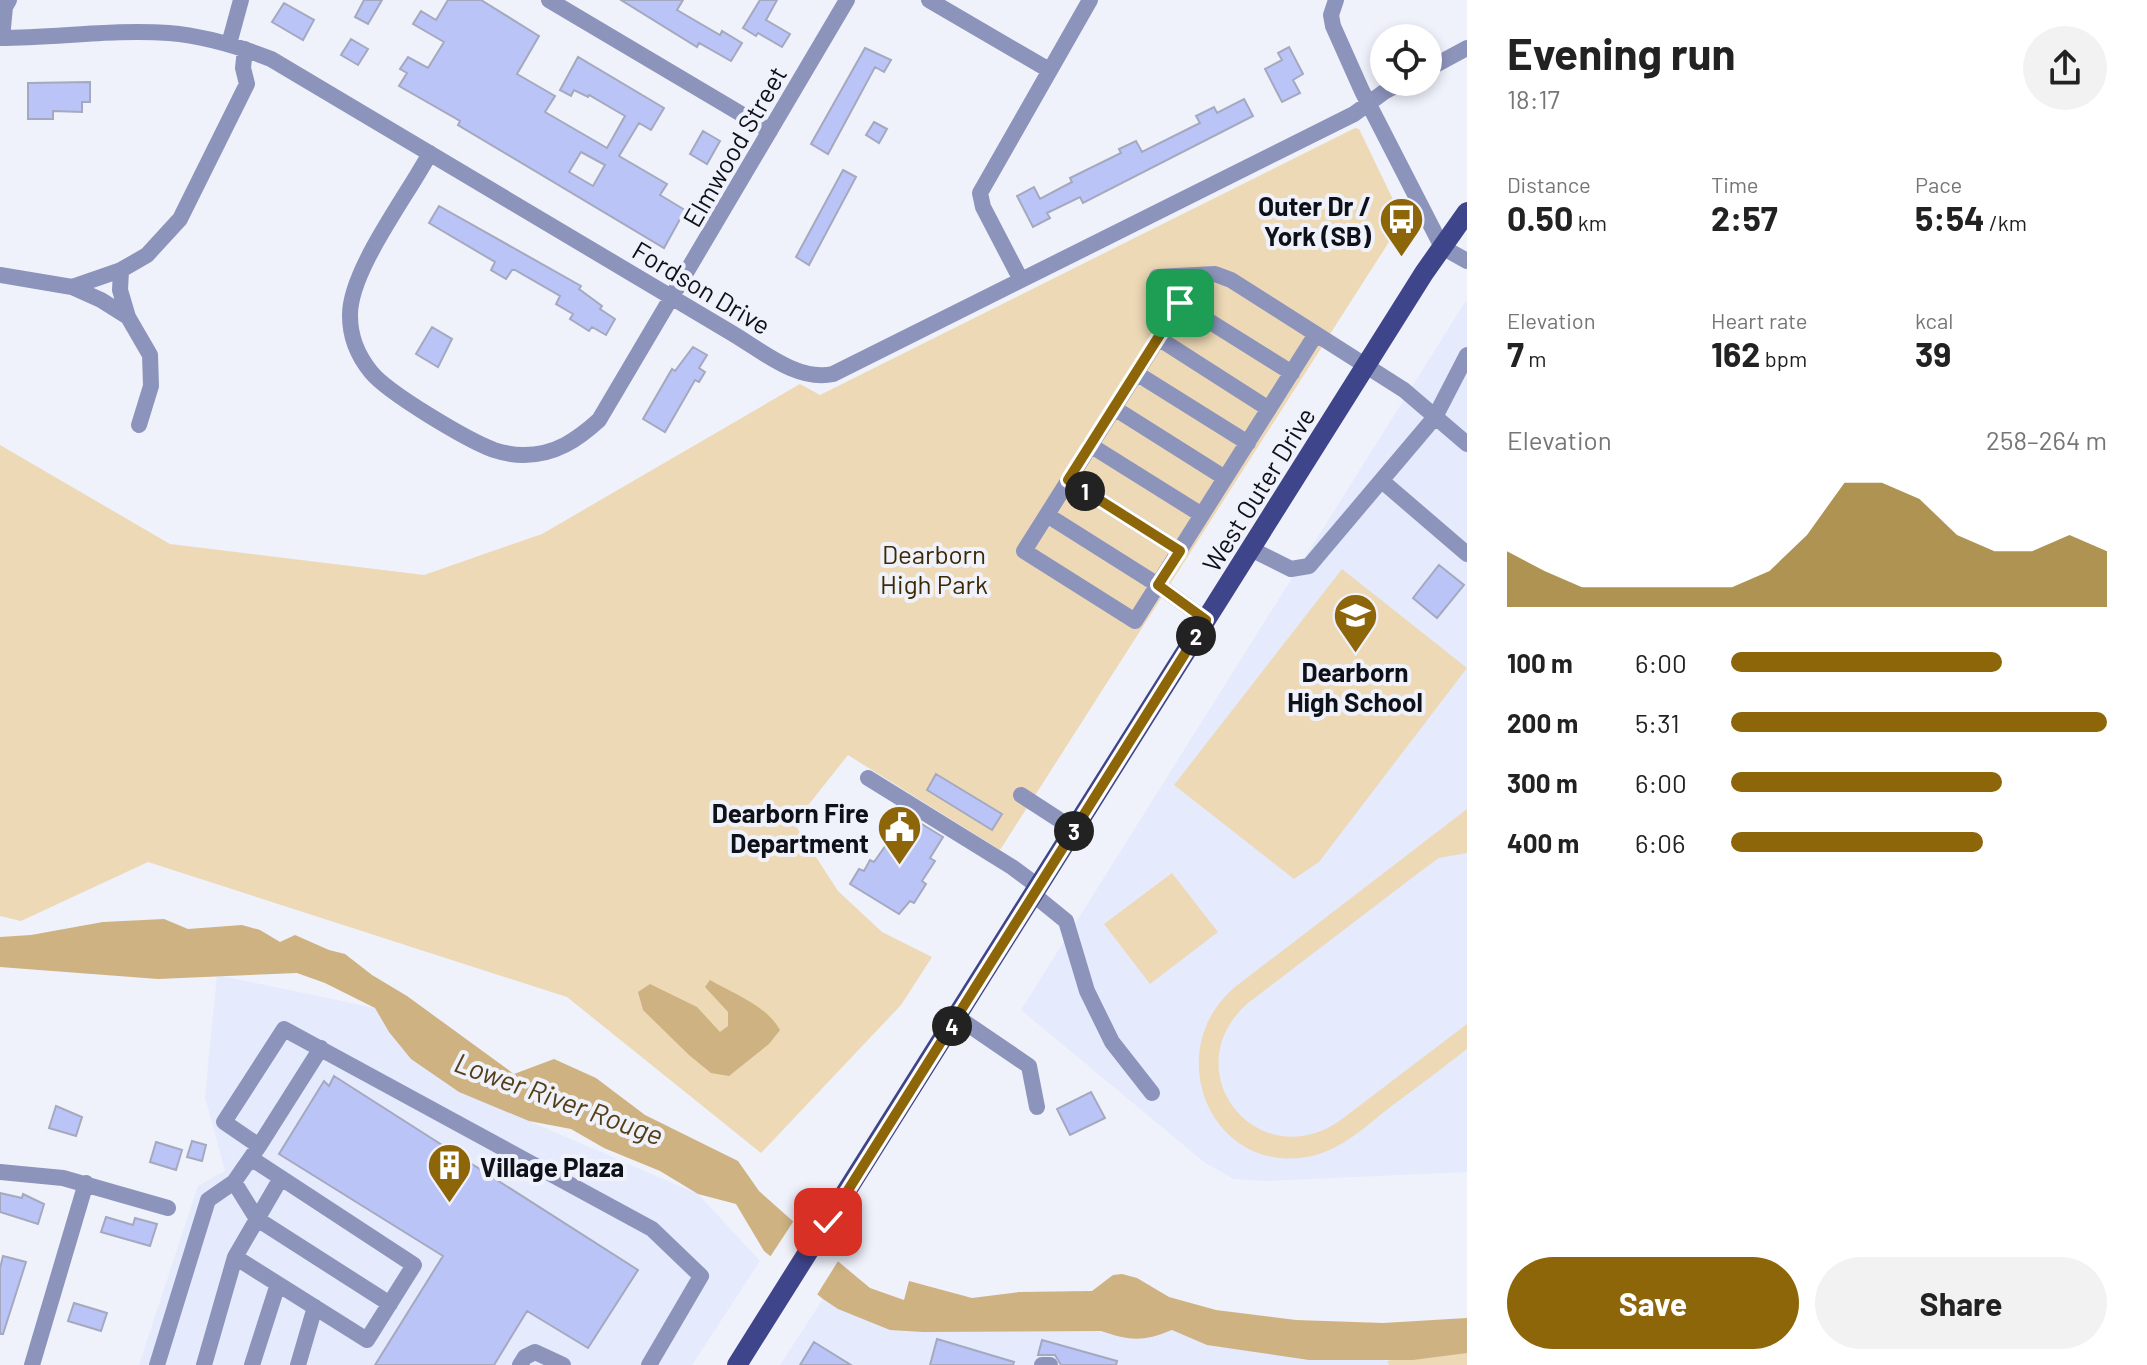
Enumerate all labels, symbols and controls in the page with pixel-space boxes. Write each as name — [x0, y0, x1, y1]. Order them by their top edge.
map controls — [1370, 24, 1442, 96]
button: locate — [1370, 24, 1442, 96]
text: Evening run — [1507, 26, 1736, 79]
button: share — [2023, 26, 2107, 110]
street label: Elmwood Street — [676, 60, 792, 232]
text: 18:17 — [1507, 83, 1560, 114]
text: Distance — [1507, 171, 1591, 197]
text: Time — [1711, 171, 1759, 197]
text: Pace — [1915, 171, 1962, 197]
place label: Outer Dr / York (SB) — [1258, 190, 1372, 251]
bus stop icon: Outer Dr / York (SB) — [1378, 196, 1426, 259]
text: 0.50 — [1507, 197, 1573, 238]
text: 2:57 — [1711, 197, 1778, 238]
text: 5:54 — [1915, 197, 1985, 238]
text: km — [1573, 209, 1607, 235]
text: /km — [1985, 209, 2027, 235]
street label: Fordson Drive — [627, 234, 777, 340]
pin — [1146, 269, 1214, 337]
icon: arrive — [1158, 281, 1202, 325]
text: Elevation — [1507, 307, 1596, 333]
text: Heart rate — [1711, 307, 1808, 333]
text: kcal — [1915, 307, 1953, 333]
text: 7 — [1507, 333, 1524, 374]
text: 162 — [1711, 333, 1760, 374]
text: 39 — [1915, 333, 1951, 374]
text: m — [1524, 345, 1546, 371]
text: bpm — [1760, 345, 1807, 371]
street label: West Outer Drive — [1195, 401, 1321, 577]
text: Elevation — [1507, 424, 1612, 455]
text: 258–264 m — [1986, 424, 2107, 455]
pin: 1 — [1065, 471, 1105, 511]
text: 1 — [1081, 478, 1089, 504]
park label: Dearborn High Park — [880, 538, 988, 599]
school or university icon: Dearborn High School — [1331, 592, 1379, 655]
pin: 2 — [1176, 616, 1216, 656]
text: 2 — [1190, 623, 1202, 649]
text: 100 m — [1507, 647, 1573, 678]
text: 6:00 — [1635, 647, 1687, 678]
place label: Dearborn High School — [1287, 656, 1423, 717]
text: 200 m — [1507, 707, 1578, 738]
text: 5:31 — [1635, 707, 1680, 738]
text: 300 m — [1507, 767, 1578, 798]
text: 6:00 — [1635, 767, 1687, 798]
place label: Dearborn Fire Department — [712, 797, 869, 858]
public building icon: Dearborn Fire Department — [876, 803, 924, 866]
pin: 3 — [1054, 811, 1094, 851]
text: 3 — [1068, 818, 1080, 844]
text: 400 m — [1507, 827, 1579, 858]
text: 6:06 — [1635, 827, 1685, 858]
pin: 4 — [932, 1006, 972, 1046]
text: 4 — [945, 1013, 959, 1039]
water label: Lower River Rouge — [450, 1045, 668, 1151]
building icon: Village Plaza — [425, 1142, 473, 1205]
place label: Village Plaza — [480, 1151, 624, 1182]
pin — [794, 1188, 862, 1256]
icon: check — [806, 1200, 850, 1244]
button: Save — [1507, 1257, 1799, 1349]
button: Share — [1815, 1257, 2107, 1349]

